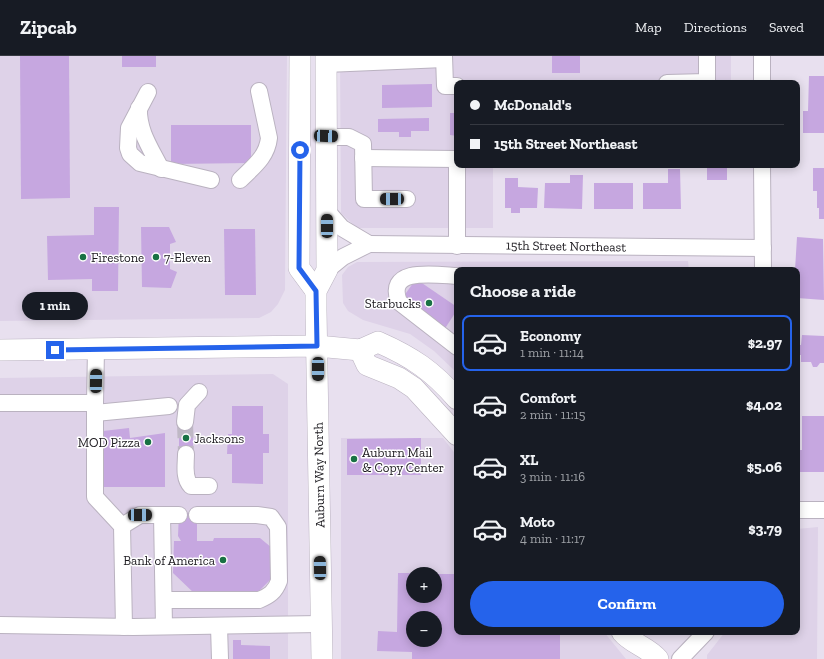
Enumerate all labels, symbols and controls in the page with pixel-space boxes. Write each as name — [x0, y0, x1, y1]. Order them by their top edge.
text: Zipcab — [20, 16, 77, 39]
text: Map — [635, 19, 662, 36]
text: Directions — [684, 19, 747, 36]
text: Saved — [769, 19, 804, 36]
text: McDonald's — [494, 96, 572, 114]
car — [314, 130, 338, 142]
text: 15th Street Northeast — [494, 135, 637, 153]
route start — [291, 141, 309, 159]
car — [380, 193, 404, 205]
car — [321, 214, 333, 238]
street label: 15th Street Northeast — [506, 237, 626, 255]
place label: Firestone — [91, 250, 144, 265]
place label: 7-Eleven — [164, 250, 212, 265]
marker: Firestone — [78, 252, 88, 262]
marker: 7-Eleven — [151, 252, 161, 262]
text: Choose a ride — [470, 280, 576, 302]
callout: 1 min — [22, 292, 88, 320]
place label: Starbucks — [365, 296, 421, 311]
text: 1 min — [40, 298, 70, 313]
marker: Starbucks — [424, 298, 434, 308]
icon: car — [472, 325, 508, 361]
text: Economy — [520, 327, 581, 345]
text: $2.97 — [748, 334, 782, 352]
route end — [46, 341, 64, 359]
text: 1 min · 11:14 — [520, 345, 584, 360]
car — [312, 357, 324, 381]
car — [90, 369, 102, 393]
icon: car — [472, 387, 508, 423]
text: Comfort — [520, 389, 576, 407]
text: $4.02 — [746, 396, 782, 414]
text: 2 min · 11:15 — [520, 407, 585, 422]
street label: Auburn Way North — [311, 421, 327, 528]
place label: Jacksons — [194, 431, 244, 446]
marker: Jacksons — [181, 433, 191, 443]
place label: MOD Pizza — [78, 435, 141, 450]
marker: MOD Pizza — [143, 437, 153, 447]
place label: Auburn Mail & Copy Center — [362, 445, 444, 475]
icon: car — [472, 449, 508, 485]
text: XL — [520, 451, 538, 469]
marker: Auburn Mail & Copy Center — [349, 454, 359, 464]
text: $5.06 — [747, 458, 782, 476]
text: 3 min · 11:16 — [520, 469, 585, 484]
car — [128, 509, 152, 521]
icon: car — [472, 511, 508, 547]
text: Moto — [520, 513, 555, 531]
text: $3.79 — [748, 520, 782, 538]
text: 4 min · 11:17 — [520, 531, 585, 546]
place label: Bank of America — [123, 553, 216, 568]
marker: Bank of America — [218, 555, 228, 565]
car — [314, 556, 326, 580]
map controls — [406, 567, 442, 647]
button: + — [406, 567, 442, 603]
button: Confirm — [470, 581, 784, 627]
button: − — [406, 611, 442, 647]

